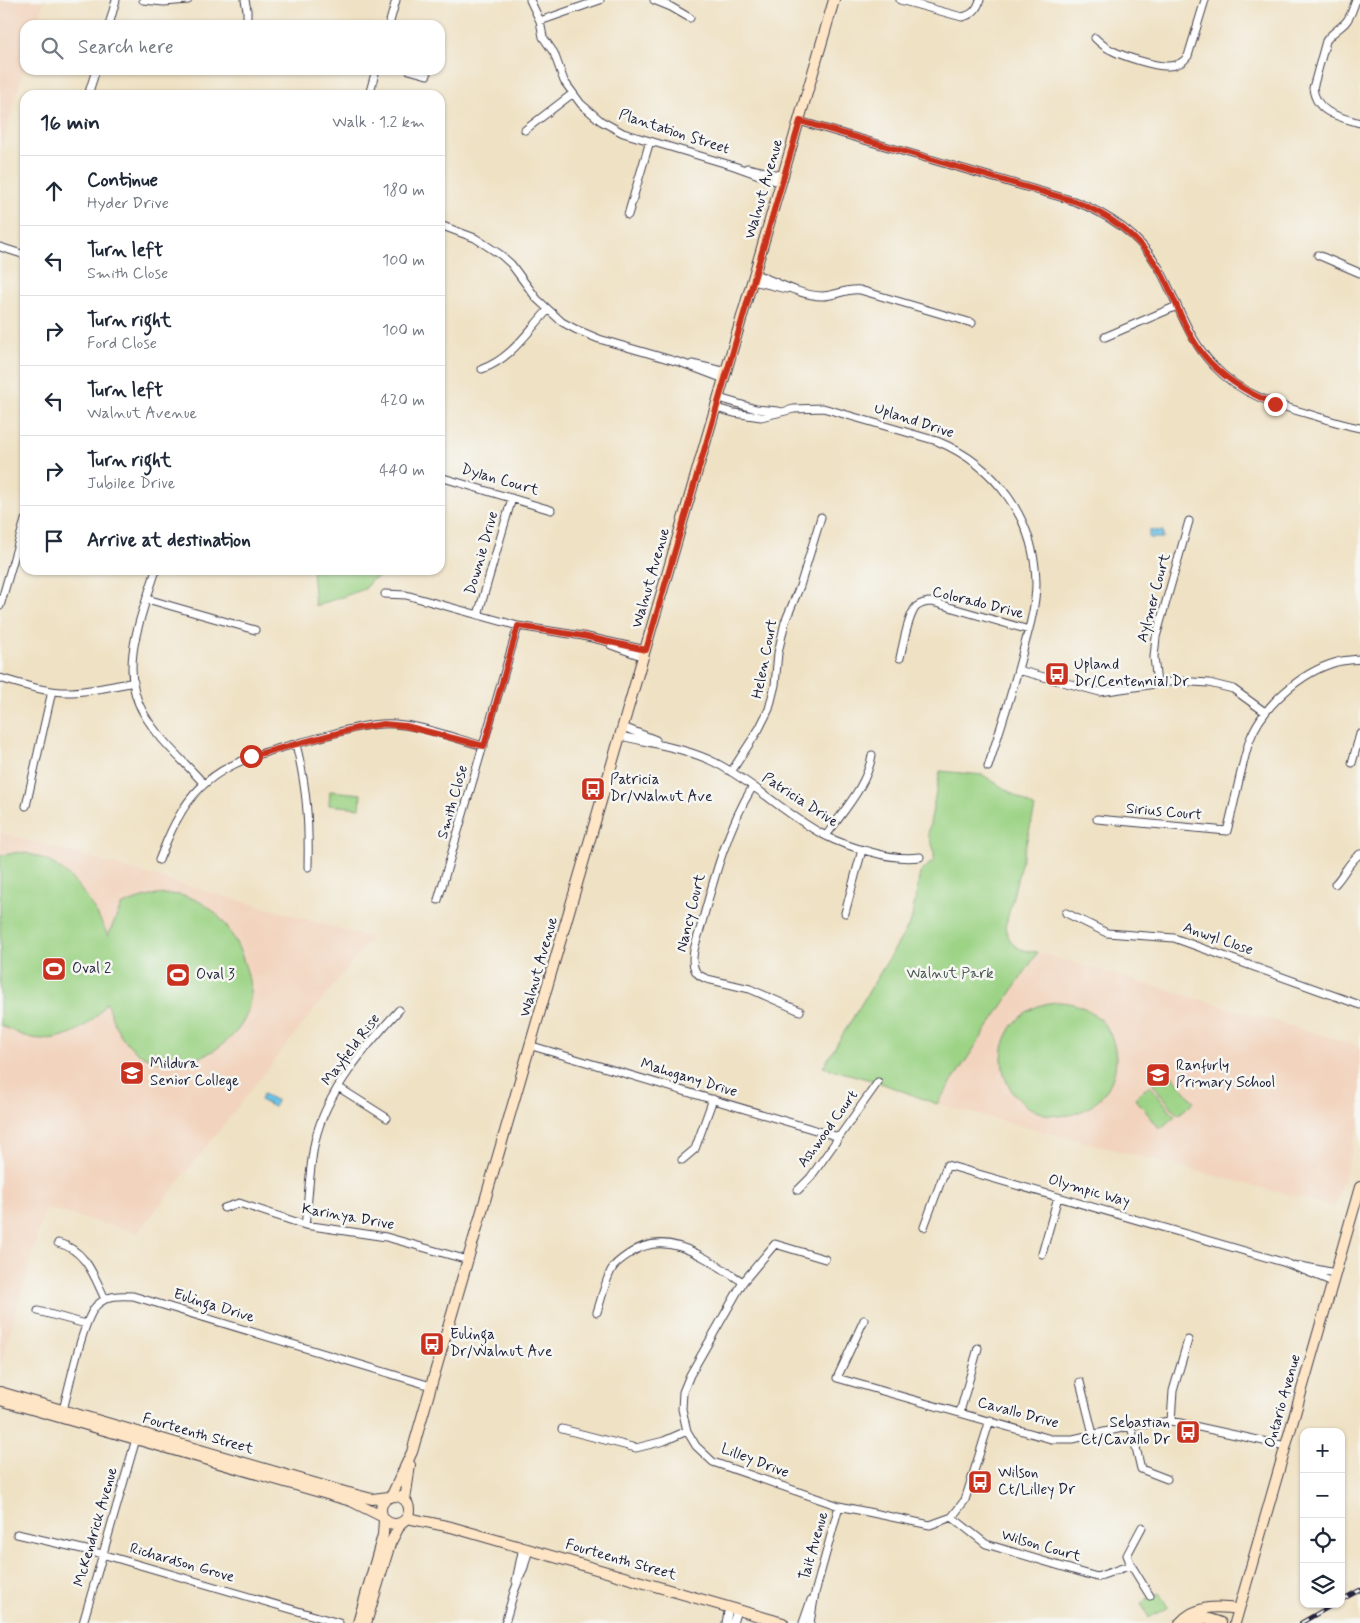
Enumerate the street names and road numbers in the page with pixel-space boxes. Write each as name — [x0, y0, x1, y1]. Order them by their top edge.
street label: Plantation Street — [616, 105, 732, 159]
street label: Walnut Avenue — [740, 137, 788, 241]
street label: Upland Drive — [871, 399, 957, 443]
street label: Dylan Court — [459, 459, 541, 501]
street label: Downie Drive — [461, 509, 504, 597]
street label: Walnut Avenue — [627, 526, 675, 630]
street label: Aylmer Court — [1133, 551, 1176, 645]
street label: Colorado Drive — [930, 582, 1026, 624]
street label: Helen Court — [748, 618, 782, 700]
street label: Smith Close — [433, 762, 473, 841]
street label: Patricia Drive — [758, 768, 842, 832]
street label: Sirius Court — [1125, 799, 1203, 825]
street label: Nancy Court — [672, 872, 710, 954]
street label: Walnut Avenue — [515, 915, 563, 1019]
street label: Anwyl Close — [1180, 918, 1256, 960]
street label: Mayfield Rise — [317, 1010, 385, 1090]
street label: Mahogany Drive — [638, 1054, 740, 1102]
street label: Ashwood Court — [793, 1086, 863, 1172]
street label: Olympic Way — [1046, 1170, 1132, 1212]
street label: Karinya Drive — [300, 1199, 396, 1235]
street label: Eulinga Drive — [171, 1284, 257, 1329]
street label: Ontario Avenue — [1260, 1352, 1306, 1450]
street label: Cavallo Drive — [975, 1393, 1061, 1434]
street label: Fourteenth Street — [140, 1409, 256, 1459]
street label: Lilley Drive — [718, 1439, 792, 1483]
street label: McKendrick Avenue — [69, 1465, 123, 1589]
street label: Tait Avenue — [795, 1509, 833, 1583]
street label: Wilson Court — [999, 1525, 1083, 1567]
street label: Fourteenth Street — [563, 1535, 679, 1585]
street label: Richardson Grove — [127, 1538, 237, 1588]

